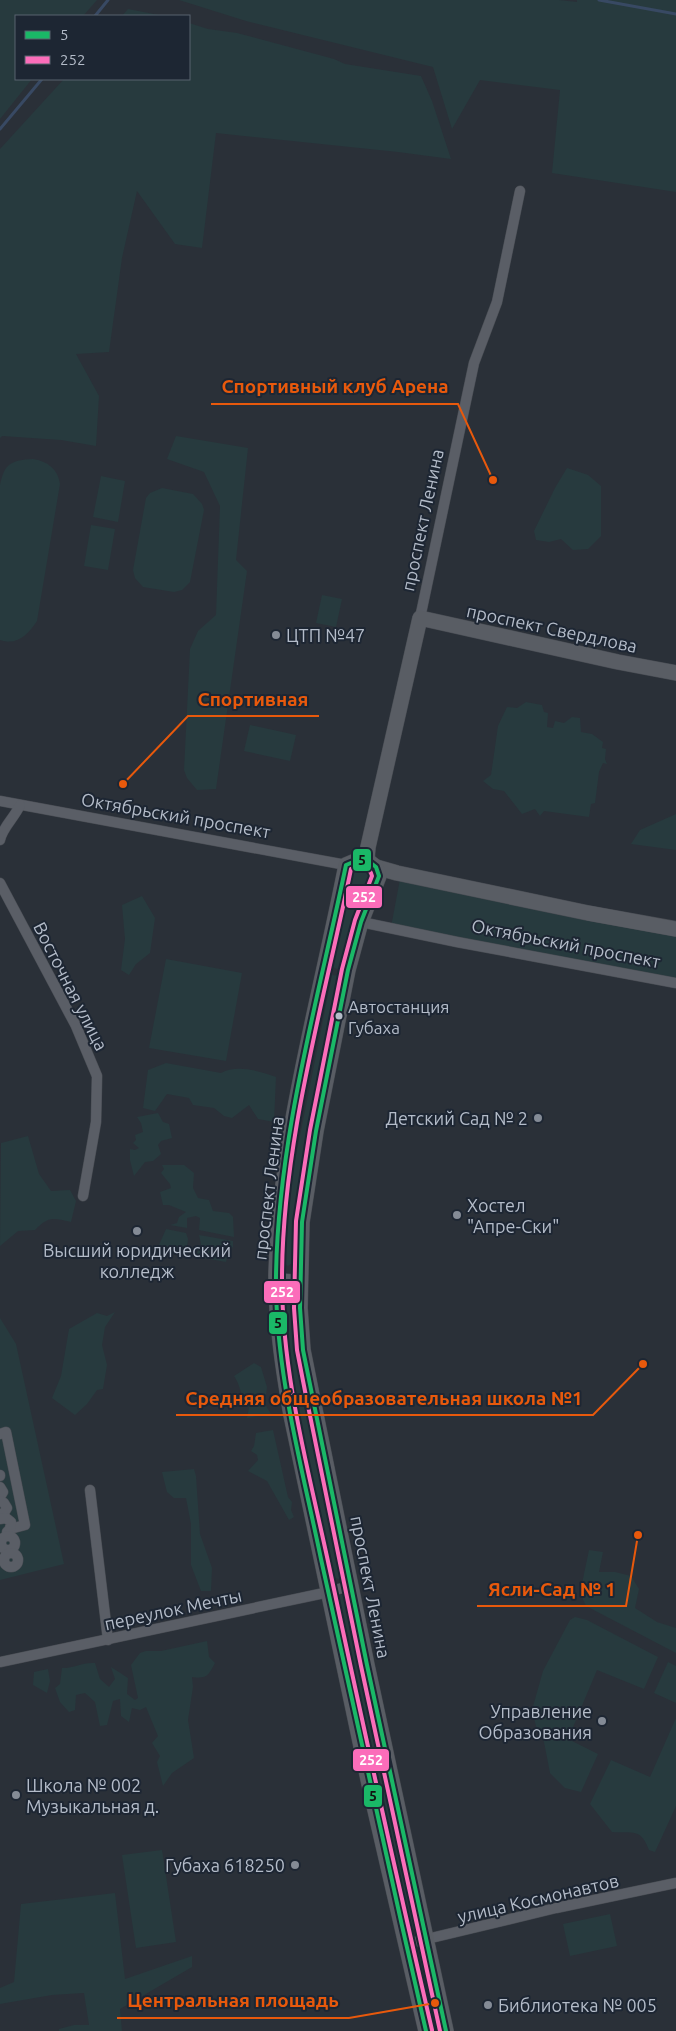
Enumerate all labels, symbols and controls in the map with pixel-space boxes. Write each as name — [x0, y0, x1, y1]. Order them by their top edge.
legend — [15, 15, 190, 80]
text: 5 — [60, 26, 68, 43]
text: 252 — [60, 51, 85, 68]
callout: Спортивный клуб Арена — [211, 370, 458, 404]
text: Спортивный клуб Арена — [221, 375, 449, 397]
street label: проспект Ленина — [397, 447, 447, 593]
street label: проспект Свердлова — [465, 600, 639, 656]
place label: ЦТП №47 — [286, 625, 365, 645]
marker: ЦТП №47 — [270, 629, 282, 641]
callout: Спортивная — [188, 682, 319, 716]
text: Спортивная — [198, 688, 308, 710]
street label: Октябрьский проспект — [80, 789, 272, 841]
line badge: 5 — [352, 848, 372, 872]
text: 5 — [358, 852, 366, 868]
line badge: 252 — [345, 885, 383, 909]
text: 252 — [352, 889, 376, 905]
street label: Октябрьский проспект — [470, 915, 662, 971]
street label: Восточная улица — [30, 918, 112, 1054]
place label: Автостанция Губаха — [348, 997, 449, 1037]
marker: Автостанция Губаха — [334, 1011, 344, 1021]
place label: Детский Сад № 2 — [385, 1108, 528, 1128]
marker: Детский Сад № 2 — [532, 1112, 544, 1124]
street label: проспект Ленина — [249, 1115, 287, 1261]
place label: Хостел "Апре-Ски" — [467, 1195, 559, 1236]
marker: Хостел "Апре-Ски" — [451, 1209, 463, 1221]
marker: Высший юридический колледж — [131, 1225, 143, 1237]
place label: Высший юридический колледж — [43, 1240, 231, 1281]
line badge: 252 — [263, 1280, 301, 1304]
text: 252 — [270, 1284, 294, 1300]
line badge: 5 — [268, 1311, 288, 1335]
text: 5 — [274, 1315, 282, 1331]
callout: Средняя общеобразовательная школа №1 — [176, 1381, 593, 1415]
text: Средняя общеобразовательная школа №1 — [185, 1387, 583, 1409]
street label: проспект Ленина — [347, 1514, 395, 1660]
callout: Ясли-Сад № 1 — [477, 1572, 626, 1606]
text: Ясли-Сад № 1 — [488, 1578, 616, 1600]
street label: переулок Мечты — [102, 1585, 244, 1633]
place label: Управление Образования — [479, 1701, 592, 1742]
marker: Управление Образования — [596, 1715, 608, 1727]
line badge: 252 — [352, 1748, 390, 1772]
text: 252 — [359, 1752, 383, 1768]
place label: Школа № 002 Музыкальная д. — [26, 1775, 159, 1816]
line badge: 5 — [363, 1784, 383, 1808]
text: 5 — [369, 1788, 377, 1804]
marker: Школа № 002 Музыкальная д. — [10, 1789, 22, 1801]
place label: Губаха 618250 — [165, 1855, 285, 1875]
marker: Губаха 618250 — [289, 1859, 301, 1871]
street label: улица Космонавтов — [455, 1870, 621, 1926]
callout: Центральная площадь — [117, 1984, 349, 2018]
text: Центральная площадь — [127, 1989, 339, 2011]
place label: Библиотека № 005 — [498, 1995, 657, 2015]
marker: Библиотека № 005 — [482, 1999, 494, 2011]

